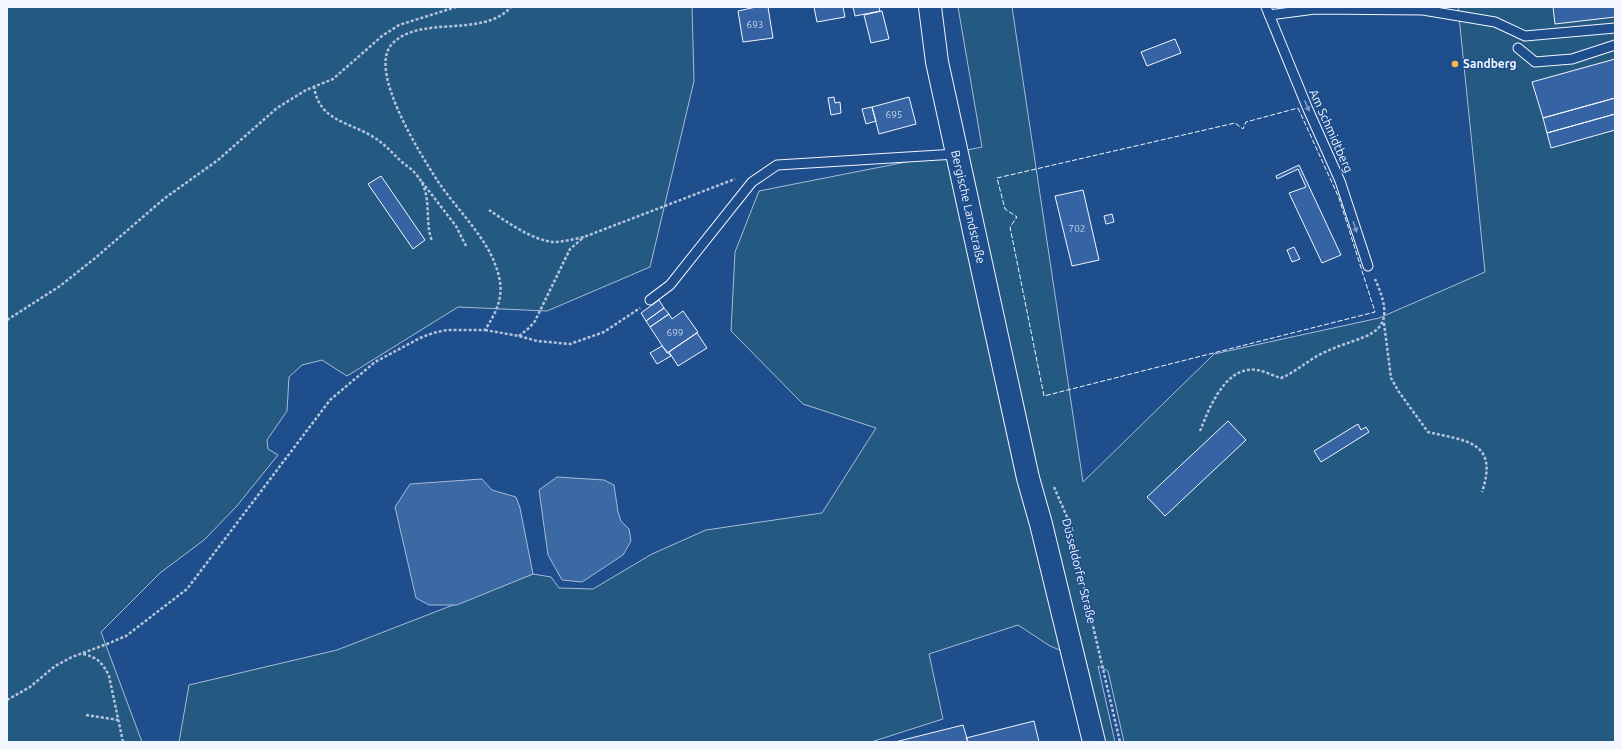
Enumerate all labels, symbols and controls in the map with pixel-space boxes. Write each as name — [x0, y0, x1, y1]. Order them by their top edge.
house number: 693 — [747, 19, 763, 30]
place label: Sandberg — [1463, 57, 1517, 70]
marker: Sandberg — [1450, 59, 1460, 69]
street label: Am Schmidtberg — [1307, 87, 1356, 174]
one-way arrow — [1304, 101, 1310, 113]
house number: 695 — [886, 109, 902, 120]
street label: Bergische Landstraße — [949, 149, 988, 265]
one-way arrow — [1352, 221, 1358, 233]
house number: 702 — [1069, 223, 1085, 234]
house number: 699 — [667, 327, 683, 338]
street label: Düsseldorfer Straße — [1060, 517, 1099, 625]

